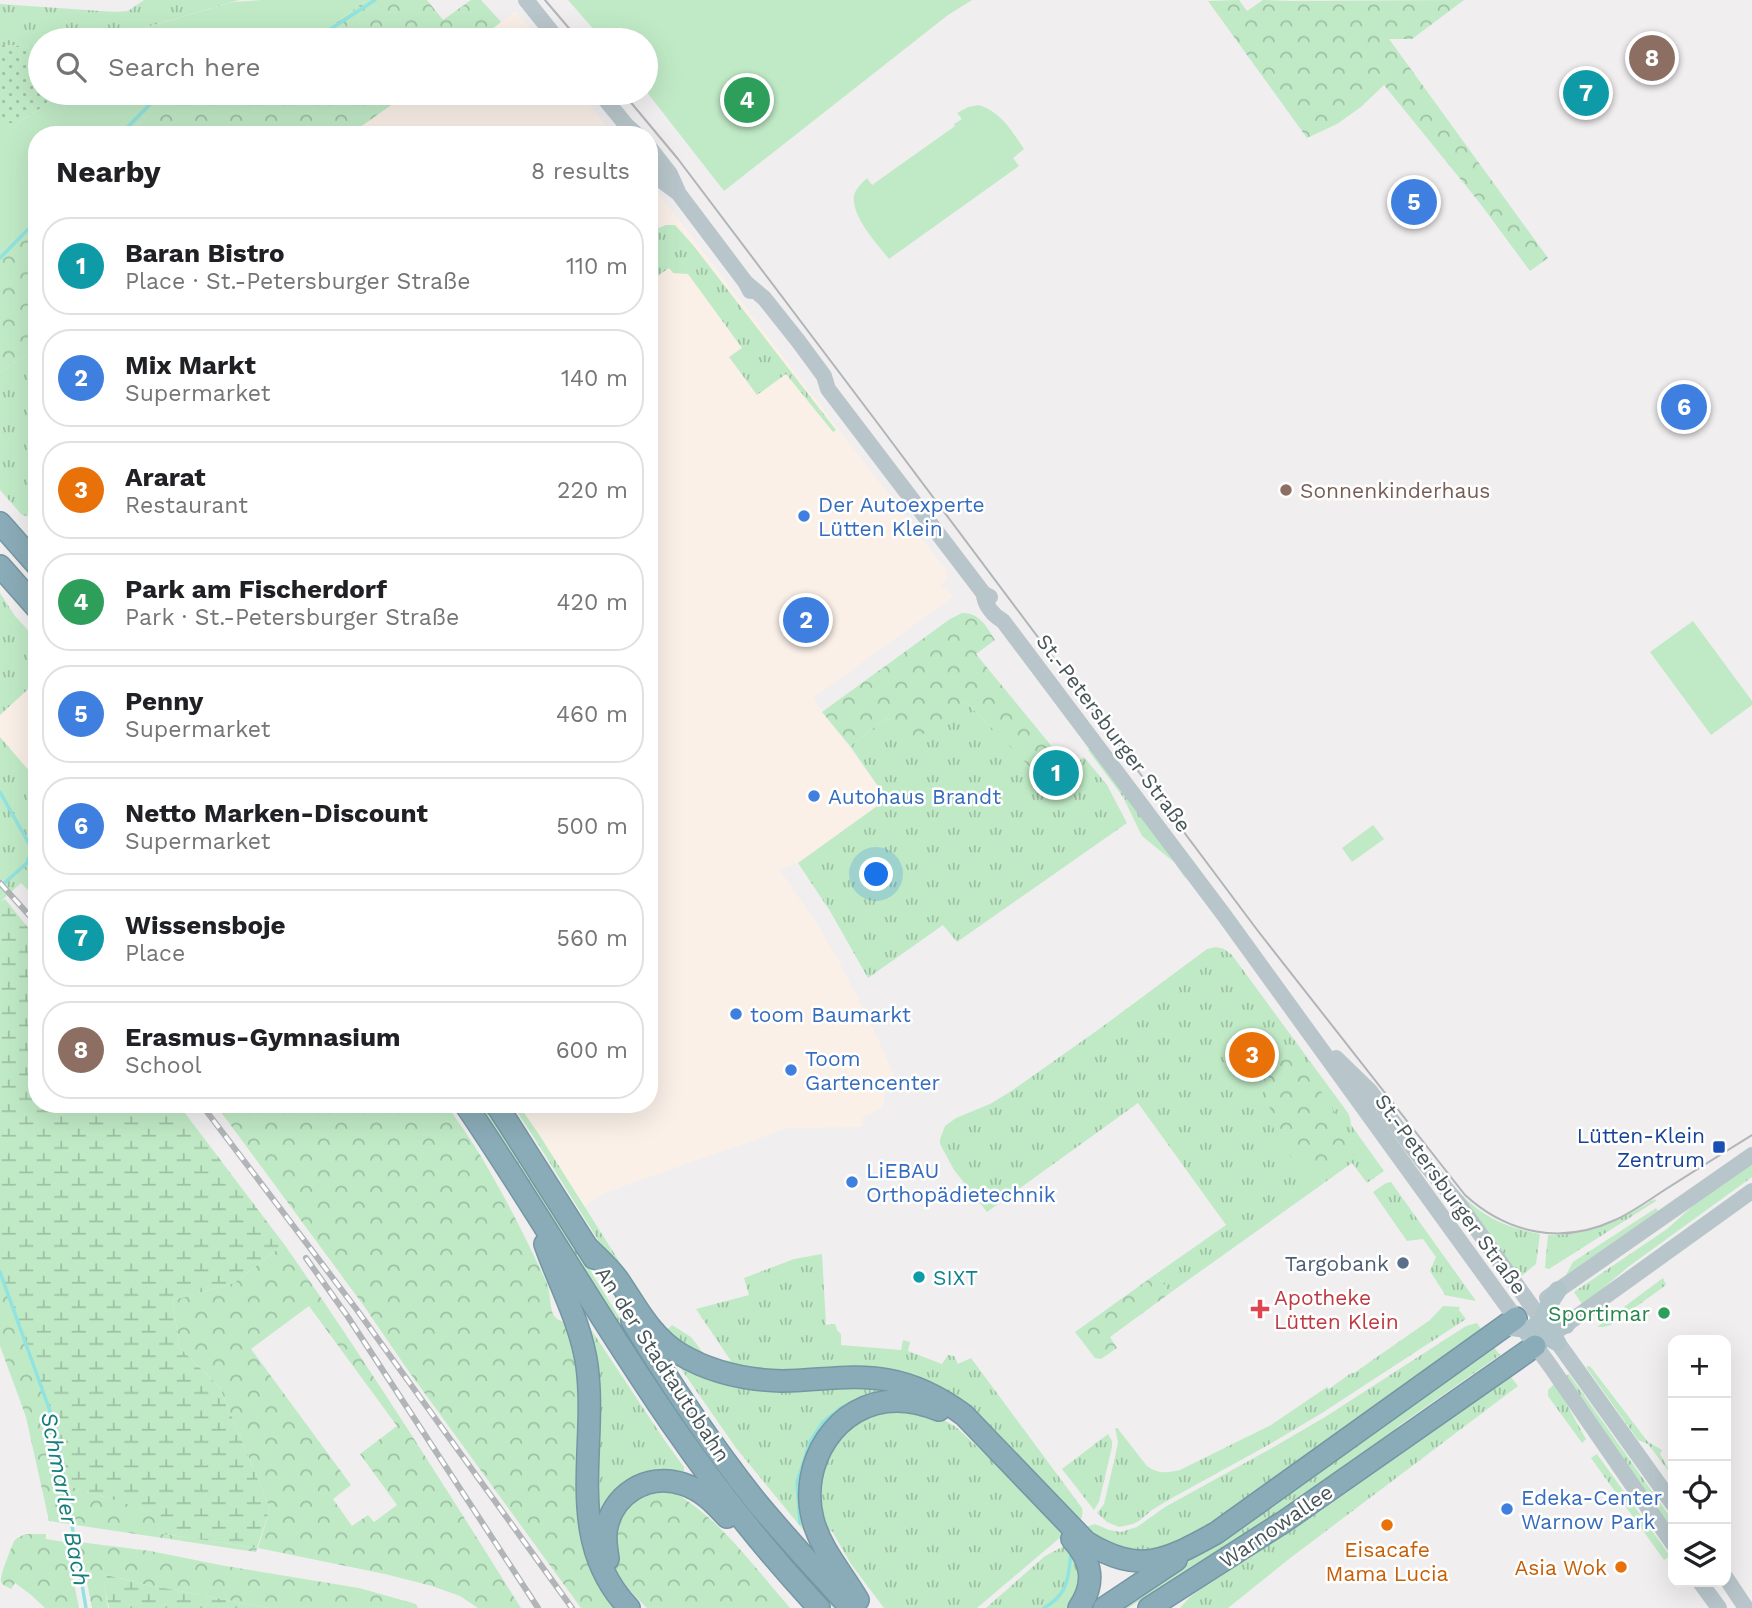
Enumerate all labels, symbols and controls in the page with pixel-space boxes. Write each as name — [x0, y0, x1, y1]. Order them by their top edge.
search box — [28, 28, 658, 105]
pin: 8 — [1629, 32, 1675, 84]
icon: search — [52, 48, 90, 86]
text: Search here — [108, 52, 260, 82]
pin: 7 — [1563, 67, 1609, 119]
pin: 4 — [724, 74, 770, 126]
text: Nearby — [56, 154, 161, 189]
text: 8 results — [531, 158, 630, 185]
pin: 5 — [1391, 176, 1437, 228]
text: Baran Bistro — [125, 238, 285, 268]
text: 1 — [76, 253, 86, 280]
text: 110 m — [566, 253, 628, 280]
text: Place · St.-Petersburger Straße — [125, 268, 471, 295]
text: Mix Markt — [125, 350, 256, 380]
text: 2 — [74, 365, 88, 392]
text: 140 m — [561, 365, 628, 392]
text: Supermarket — [125, 380, 270, 407]
pin: 6 — [1661, 381, 1707, 433]
text: Ararat — [125, 462, 206, 492]
text: 3 — [74, 477, 88, 504]
text: 220 m — [557, 477, 628, 504]
place label: Sonnenkinderhaus — [1300, 478, 1490, 503]
marker: Sonnenkinderhaus — [1278, 482, 1294, 498]
text: Restaurant — [125, 492, 248, 519]
place label: Der Autoexperte Lütten Klein — [818, 492, 985, 541]
marker: Der Autoexperte Lütten Klein — [796, 508, 812, 524]
text: Park am Fischerdorf — [125, 574, 387, 604]
text: 4 — [74, 589, 88, 616]
text: 420 m — [556, 589, 628, 616]
pin: 2 — [783, 594, 829, 646]
text: Park · St.-Petersburger Straße — [125, 604, 459, 631]
street label: St.-Petersburger Straße — [1031, 629, 1197, 837]
text: Penny — [125, 686, 203, 716]
text: 5 — [74, 701, 88, 728]
text: 460 m — [556, 701, 628, 728]
text: Supermarket — [125, 716, 270, 743]
pin: 1 — [1033, 747, 1079, 799]
place label: Autohaus Brandt — [828, 784, 1001, 809]
marker: Autohaus Brandt — [806, 788, 822, 804]
text: Netto Marken-Discount — [125, 798, 428, 828]
text: 6 — [74, 813, 88, 840]
text: 500 m — [556, 813, 628, 840]
text: Supermarket — [125, 828, 270, 855]
your location — [859, 857, 893, 891]
text: Wissensboje — [125, 910, 286, 940]
text: 7 — [74, 925, 88, 952]
text: 560 m — [557, 925, 628, 952]
text: Place — [125, 940, 185, 967]
place label: toom Baumarkt — [750, 1002, 911, 1027]
marker: toom Baumarkt — [728, 1006, 744, 1022]
text: Erasmus-Gymnasium — [125, 1022, 401, 1052]
pin: 3 — [1229, 1029, 1275, 1081]
text: 8 — [74, 1037, 88, 1064]
text: 600 m — [556, 1037, 628, 1064]
place label: Toom Gartencenter — [805, 1046, 941, 1095]
text: School — [125, 1052, 202, 1079]
marker: Toom Gartencenter — [783, 1062, 799, 1078]
street label: St.-Petersburger Straße — [1370, 1089, 1532, 1299]
place label: Lütten-Klein Zentrum — [1577, 1123, 1705, 1172]
marker: Lütten-Klein Zentrum — [1711, 1139, 1727, 1155]
place label: LiEBAU Orthopädietechnik — [866, 1158, 1056, 1207]
marker: LiEBAU Orthopädietechnik — [844, 1174, 860, 1190]
place label: Targobank — [1285, 1251, 1389, 1276]
marker: Targobank — [1395, 1255, 1411, 1271]
street label: An der Stadtautobahn — [590, 1262, 736, 1466]
place label: SIXT — [933, 1265, 978, 1290]
marker: SIXT — [911, 1269, 927, 1285]
place label: Apotheke Lütten Klein — [1274, 1285, 1399, 1334]
marker: Apotheke Lütten Klein — [1252, 1301, 1268, 1317]
place label: Sportimar — [1548, 1301, 1650, 1326]
marker: Sportimar — [1656, 1305, 1672, 1321]
map controls — [1668, 1335, 1731, 1587]
button: + — [1668, 1335, 1731, 1398]
button: − — [1668, 1398, 1731, 1461]
water label: Schmarler Bach — [35, 1410, 95, 1588]
button: locate — [1668, 1461, 1731, 1524]
street label: Warnowallee — [1215, 1479, 1337, 1573]
place label: Edeka-Center Warnow Park — [1521, 1485, 1663, 1534]
marker: Edeka-Center Warnow Park — [1499, 1501, 1515, 1517]
marker: Eisacafe Mama Lucia — [1379, 1517, 1395, 1533]
button: layers — [1668, 1524, 1731, 1587]
place label: Eisacafe Mama Lucia — [1326, 1537, 1449, 1586]
place label: Asia Wok — [1515, 1555, 1607, 1580]
marker: Asia Wok — [1613, 1559, 1629, 1575]

